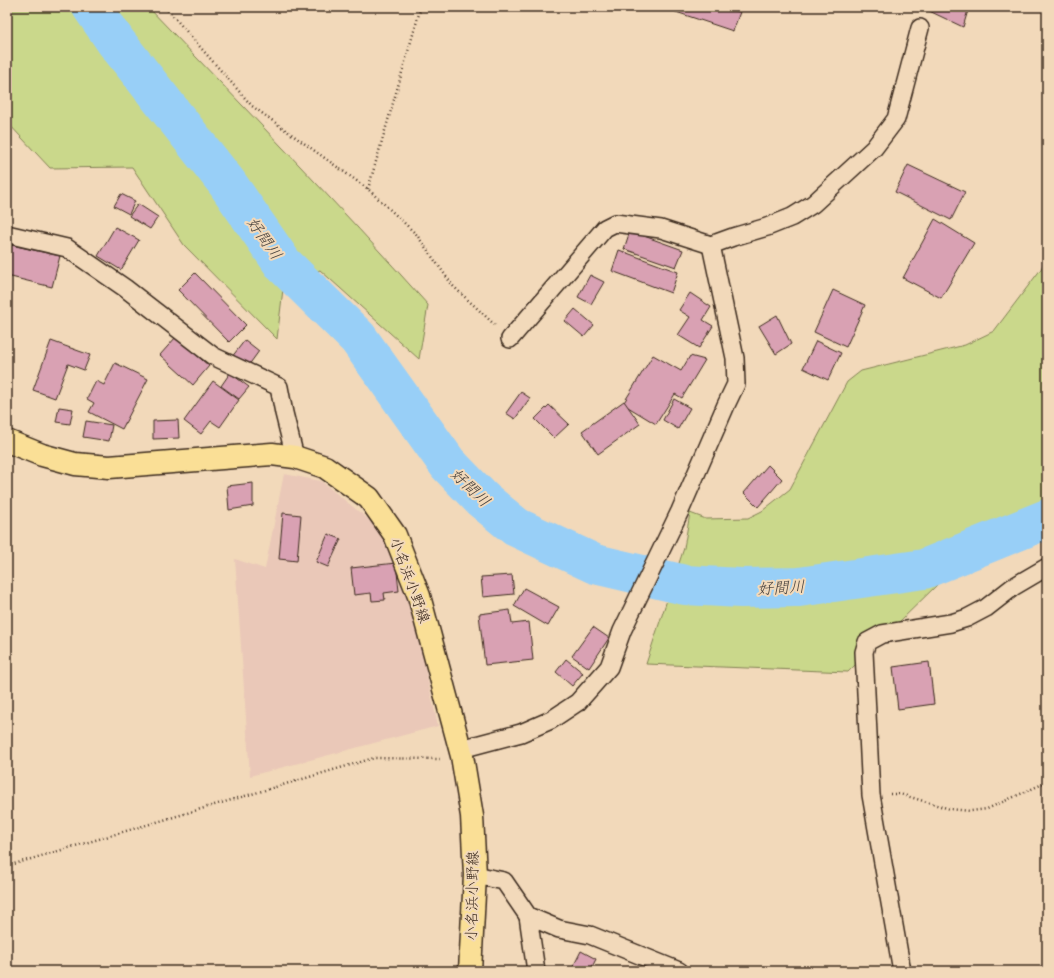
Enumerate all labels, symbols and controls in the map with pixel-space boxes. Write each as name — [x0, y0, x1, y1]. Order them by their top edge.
water label: 好間川 — [241, 214, 285, 265]
water label: 好間川 — [445, 465, 493, 513]
street label: 小名浜小野線 — [384, 535, 433, 626]
water label: 好間川 — [757, 579, 806, 601]
street label: 小名浜小野線 — [463, 851, 484, 941]

